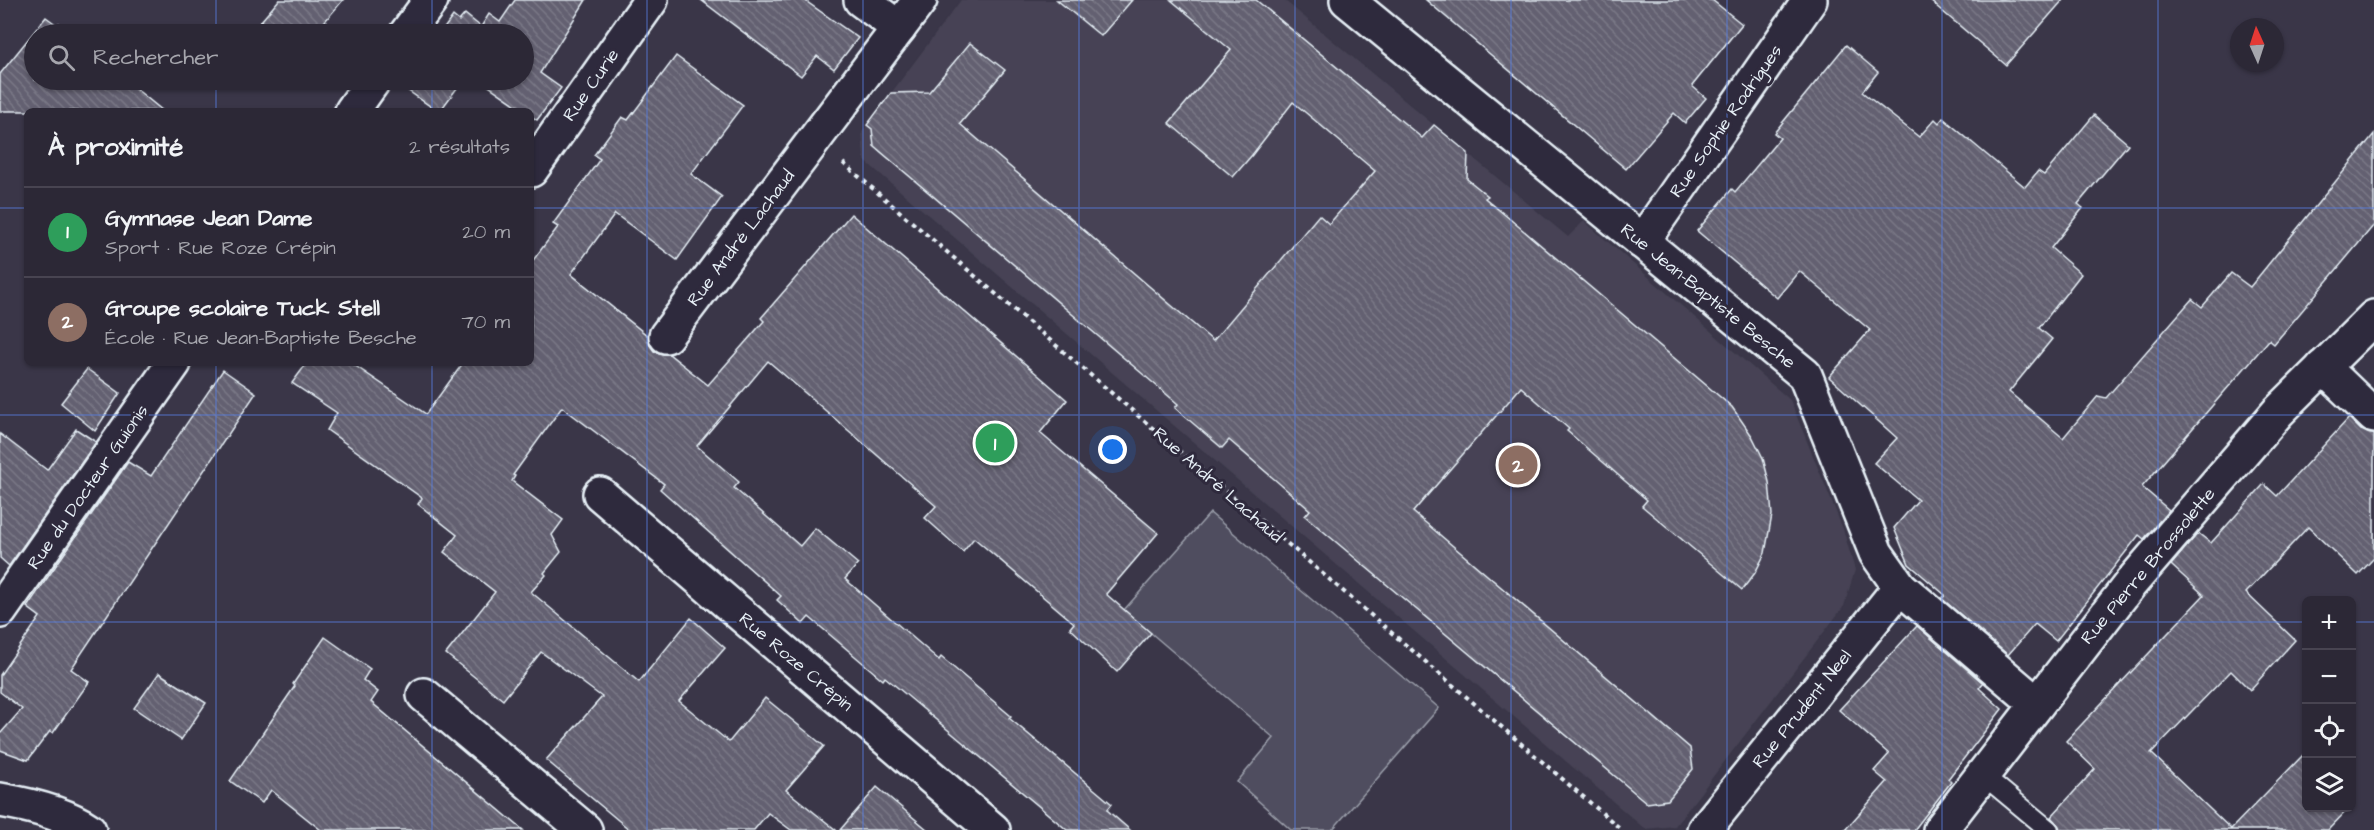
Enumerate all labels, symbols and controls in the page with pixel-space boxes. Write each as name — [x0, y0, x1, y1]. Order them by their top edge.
north arrow — [2230, 18, 2284, 72]
search box — [24, 24, 534, 90]
street label: Rue Sophie Rodrigues — [1664, 40, 1789, 203]
icon: search — [45, 41, 78, 74]
text: Rechercher — [93, 42, 218, 73]
street label: Rue Curie — [557, 44, 625, 126]
text: À proximité — [48, 129, 183, 165]
text: 2 résultats — [409, 133, 510, 161]
street label: Rue André Lachaud — [681, 165, 801, 311]
text: Gymnase Jean Dame — [105, 203, 312, 234]
street label: Rue Jean-Baptiste Besche — [1615, 217, 1801, 375]
text: 1 — [66, 218, 69, 246]
text: 20 m — [462, 218, 510, 246]
text: Sport · Rue Roze Crépin — [105, 234, 336, 262]
text: Groupe scolaire Tuck Stell — [105, 293, 380, 324]
text: 2 — [62, 308, 73, 336]
text: 70 m — [462, 308, 510, 336]
text: École · Rue Jean-Baptiste Besche — [105, 324, 417, 352]
street label: Rue du Docteur Guionis — [21, 399, 155, 575]
pin: 1 — [976, 420, 1014, 466]
street label: Rue André Lachaud — [1148, 421, 1288, 549]
your location — [1098, 435, 1127, 464]
pin: 2 — [1498, 442, 1538, 488]
street label: Rue Pierre Brossolette — [2075, 482, 2221, 650]
map controls — [2302, 596, 2356, 812]
button: + — [2302, 596, 2356, 650]
street label: Rue Roze Crépin — [734, 607, 858, 717]
street label: Rue Prudent Neel — [1746, 644, 1858, 773]
button: − — [2302, 650, 2356, 704]
button: locate — [2302, 704, 2356, 758]
button: layers — [2302, 758, 2356, 812]

